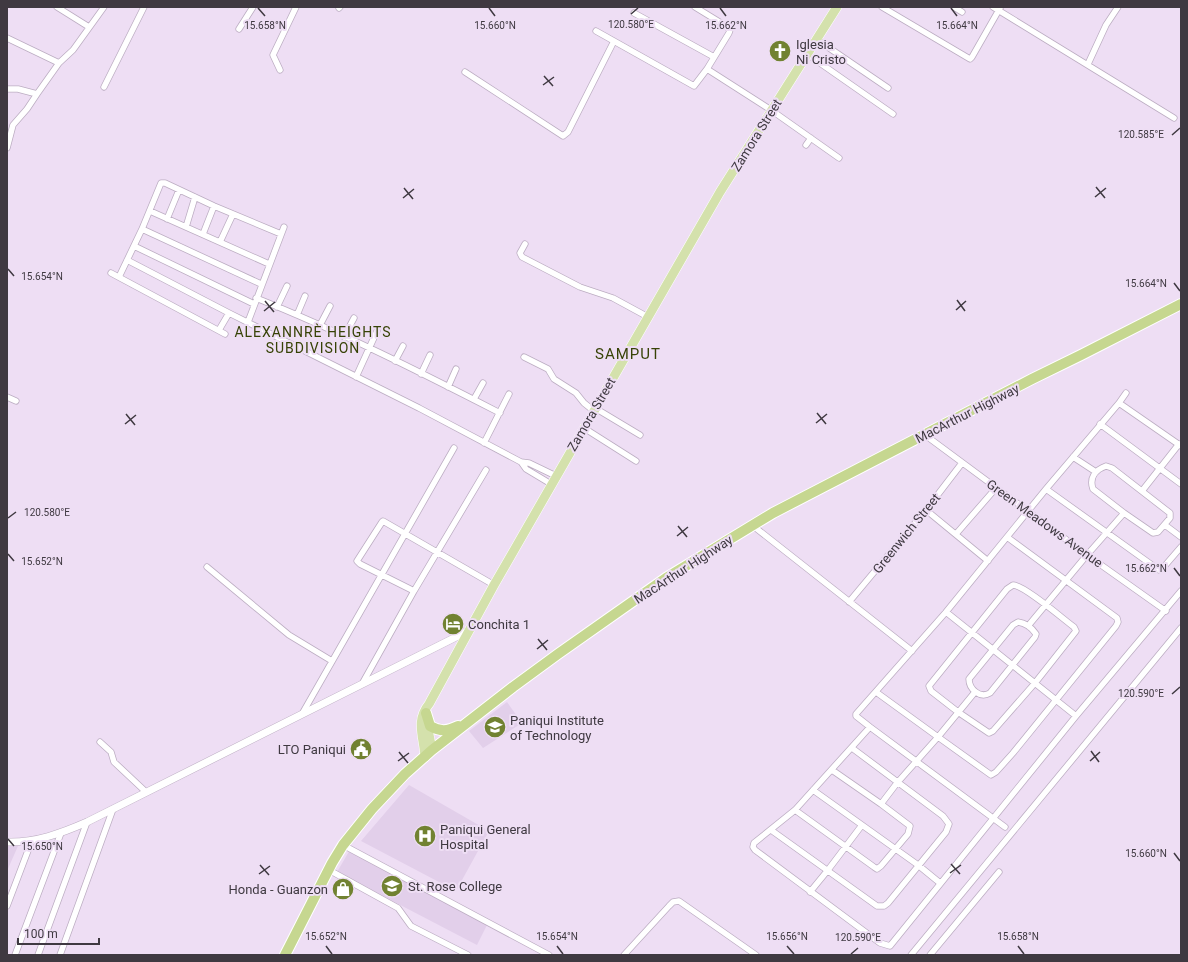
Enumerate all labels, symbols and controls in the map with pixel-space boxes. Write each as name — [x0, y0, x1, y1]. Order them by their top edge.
text: 120.580°E — [608, 19, 654, 30]
text: 15.658°N — [244, 20, 286, 31]
text: 15.660°N — [474, 20, 516, 31]
text: 15.662°N — [705, 20, 747, 31]
text: 15.664°N — [936, 20, 978, 31]
place label: Iglesia Ni Cristo — [796, 37, 846, 67]
church icon: Iglesia Ni Cristo — [767, 38, 793, 64]
street label: Zamora Street — [728, 96, 785, 174]
text: 120.585°E — [1118, 129, 1164, 140]
text: 15.654°N — [21, 271, 63, 282]
text: 15.664°N — [1125, 278, 1167, 289]
district label: ALEXANNRÈ HEIGHTS SUBDIVISION — [234, 323, 392, 356]
district label: SAMPUT — [595, 345, 661, 363]
street label: Zamora Street — [564, 375, 619, 454]
street label: MacArthur Highway — [913, 381, 1022, 446]
street label: Green Meadows Avenue — [984, 476, 1106, 571]
street label: Greenwich Street — [870, 490, 943, 576]
text: 120.580°E — [24, 507, 70, 518]
street label: MacArthur Highway — [631, 532, 735, 607]
text: 15.652°N — [21, 556, 63, 567]
text: 15.662°N — [1125, 563, 1167, 574]
hotel icon: Conchita 1 — [440, 611, 466, 637]
place label: Conchita 1 — [468, 617, 530, 632]
text: 120.590°E — [1118, 688, 1164, 699]
place label: Paniqui Institute of Technology — [510, 713, 604, 743]
school or university icon: Paniqui Institute of Technology — [482, 714, 508, 740]
public building icon: LTO Paniqui — [348, 736, 374, 762]
place label: LTO Paniqui — [278, 742, 346, 757]
place label: Paniqui General Hospital — [440, 822, 531, 852]
hospital icon: Paniqui General Hospital — [412, 823, 438, 849]
text: 15.650°N — [21, 841, 63, 852]
text: 15.660°N — [1125, 848, 1167, 859]
school or university icon: St. Rose College — [379, 873, 405, 899]
shop icon: Honda - Guanzon — [330, 876, 356, 902]
place label: St. Rose College — [408, 879, 502, 894]
place label: Honda - Guanzon — [228, 882, 328, 897]
scale bar — [18, 920, 99, 946]
text: 100 m — [24, 927, 58, 941]
text: 15.652°N — [305, 931, 347, 942]
text: 15.654°N — [536, 931, 578, 942]
text: 15.656°N — [766, 931, 808, 942]
text: 15.658°N — [997, 931, 1039, 942]
text: 120.590°E — [835, 932, 881, 943]

